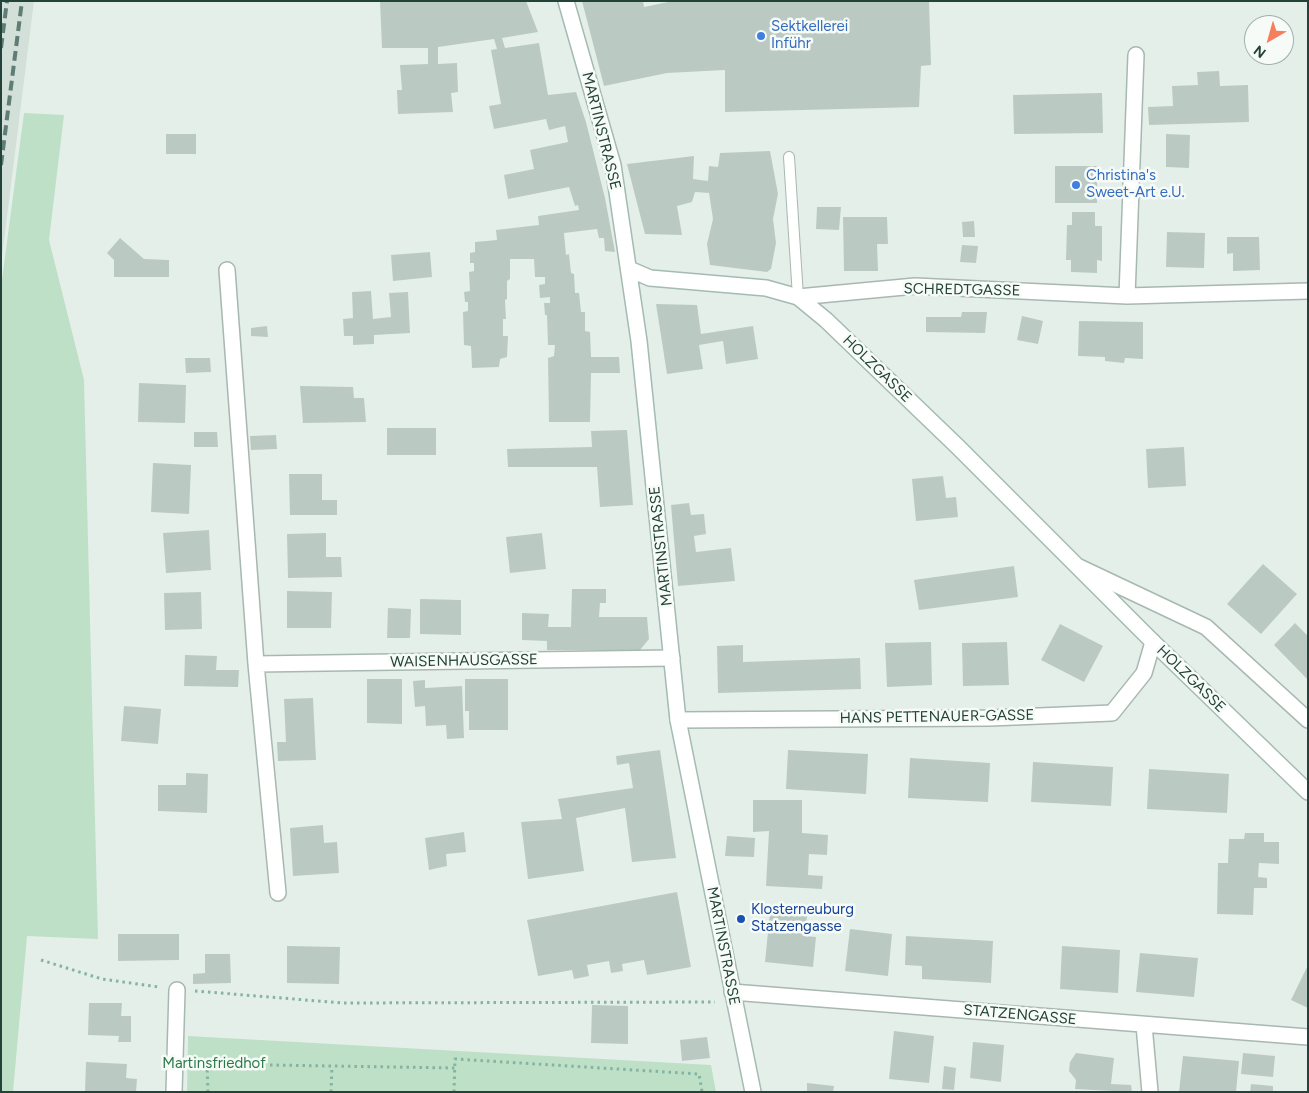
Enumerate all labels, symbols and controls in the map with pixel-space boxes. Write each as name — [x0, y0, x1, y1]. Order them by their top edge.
north arrow — [1244, 15, 1294, 65]
place label: Sektkellerei Inführ — [771, 18, 848, 53]
marker: Sektkellerei Inführ — [755, 30, 767, 42]
text: N — [1251, 41, 1270, 61]
street label: MARTINSTRASSE — [578, 70, 624, 192]
place label: Christina's Sweet-Art e.U. — [1086, 167, 1185, 202]
marker: Christina's Sweet-Art e.U. — [1070, 179, 1082, 191]
street label: SCHREDTGASSE — [903, 280, 1021, 300]
street label: HOLZGASSE — [839, 332, 915, 406]
street label: MARTINSTRASSE — [646, 485, 676, 607]
street label: HOLZGASSE — [1153, 642, 1229, 716]
street label: WAISENHAUSGASSE — [390, 651, 538, 671]
street label: HANS PETTENAUER-GASSE — [840, 706, 1034, 728]
street label: MARTINSTRASSE — [703, 885, 743, 1007]
place label: Klosterneuburg Statzengasse — [751, 901, 854, 936]
marker: Klosterneuburg Statzengasse — [735, 913, 747, 925]
street label: STATZENGASSE — [963, 1001, 1077, 1029]
park label: Martinsfriedhof — [162, 1055, 266, 1073]

